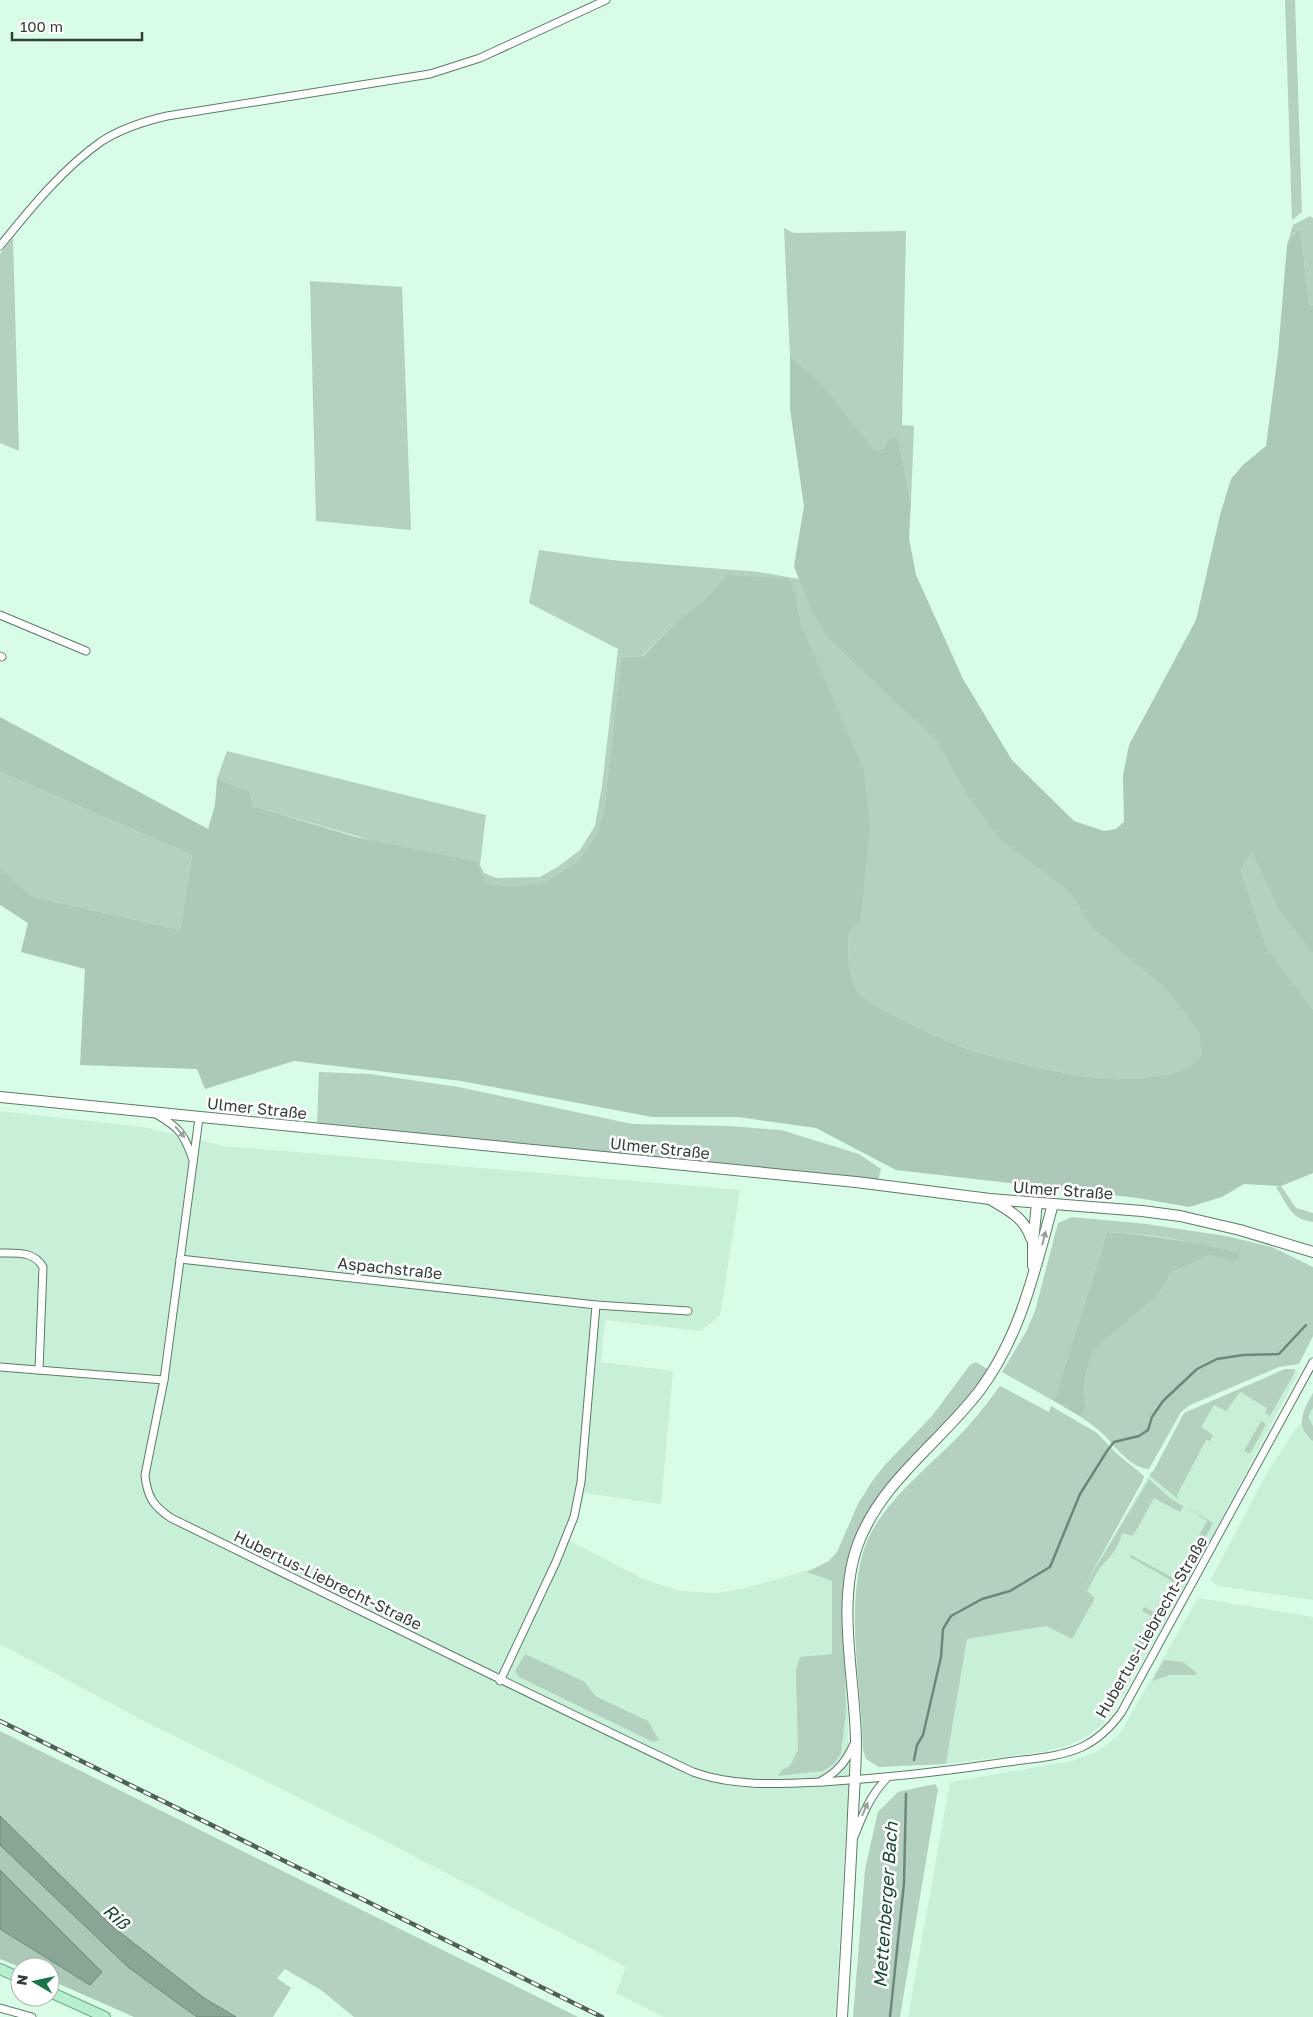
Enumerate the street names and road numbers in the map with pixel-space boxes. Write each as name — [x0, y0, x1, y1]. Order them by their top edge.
street label: Ulmer Straße — [206, 1093, 308, 1123]
street label: Ulmer Straße — [609, 1133, 711, 1163]
street label: Ulmer Straße — [1012, 1177, 1114, 1203]
street label: Aspachstraße — [337, 1253, 443, 1283]
street label: Hubertus-Liebrecht-Straße — [231, 1526, 425, 1634]
street label: Hubertus-Liebrecht-Straße — [1091, 1533, 1211, 1721]

